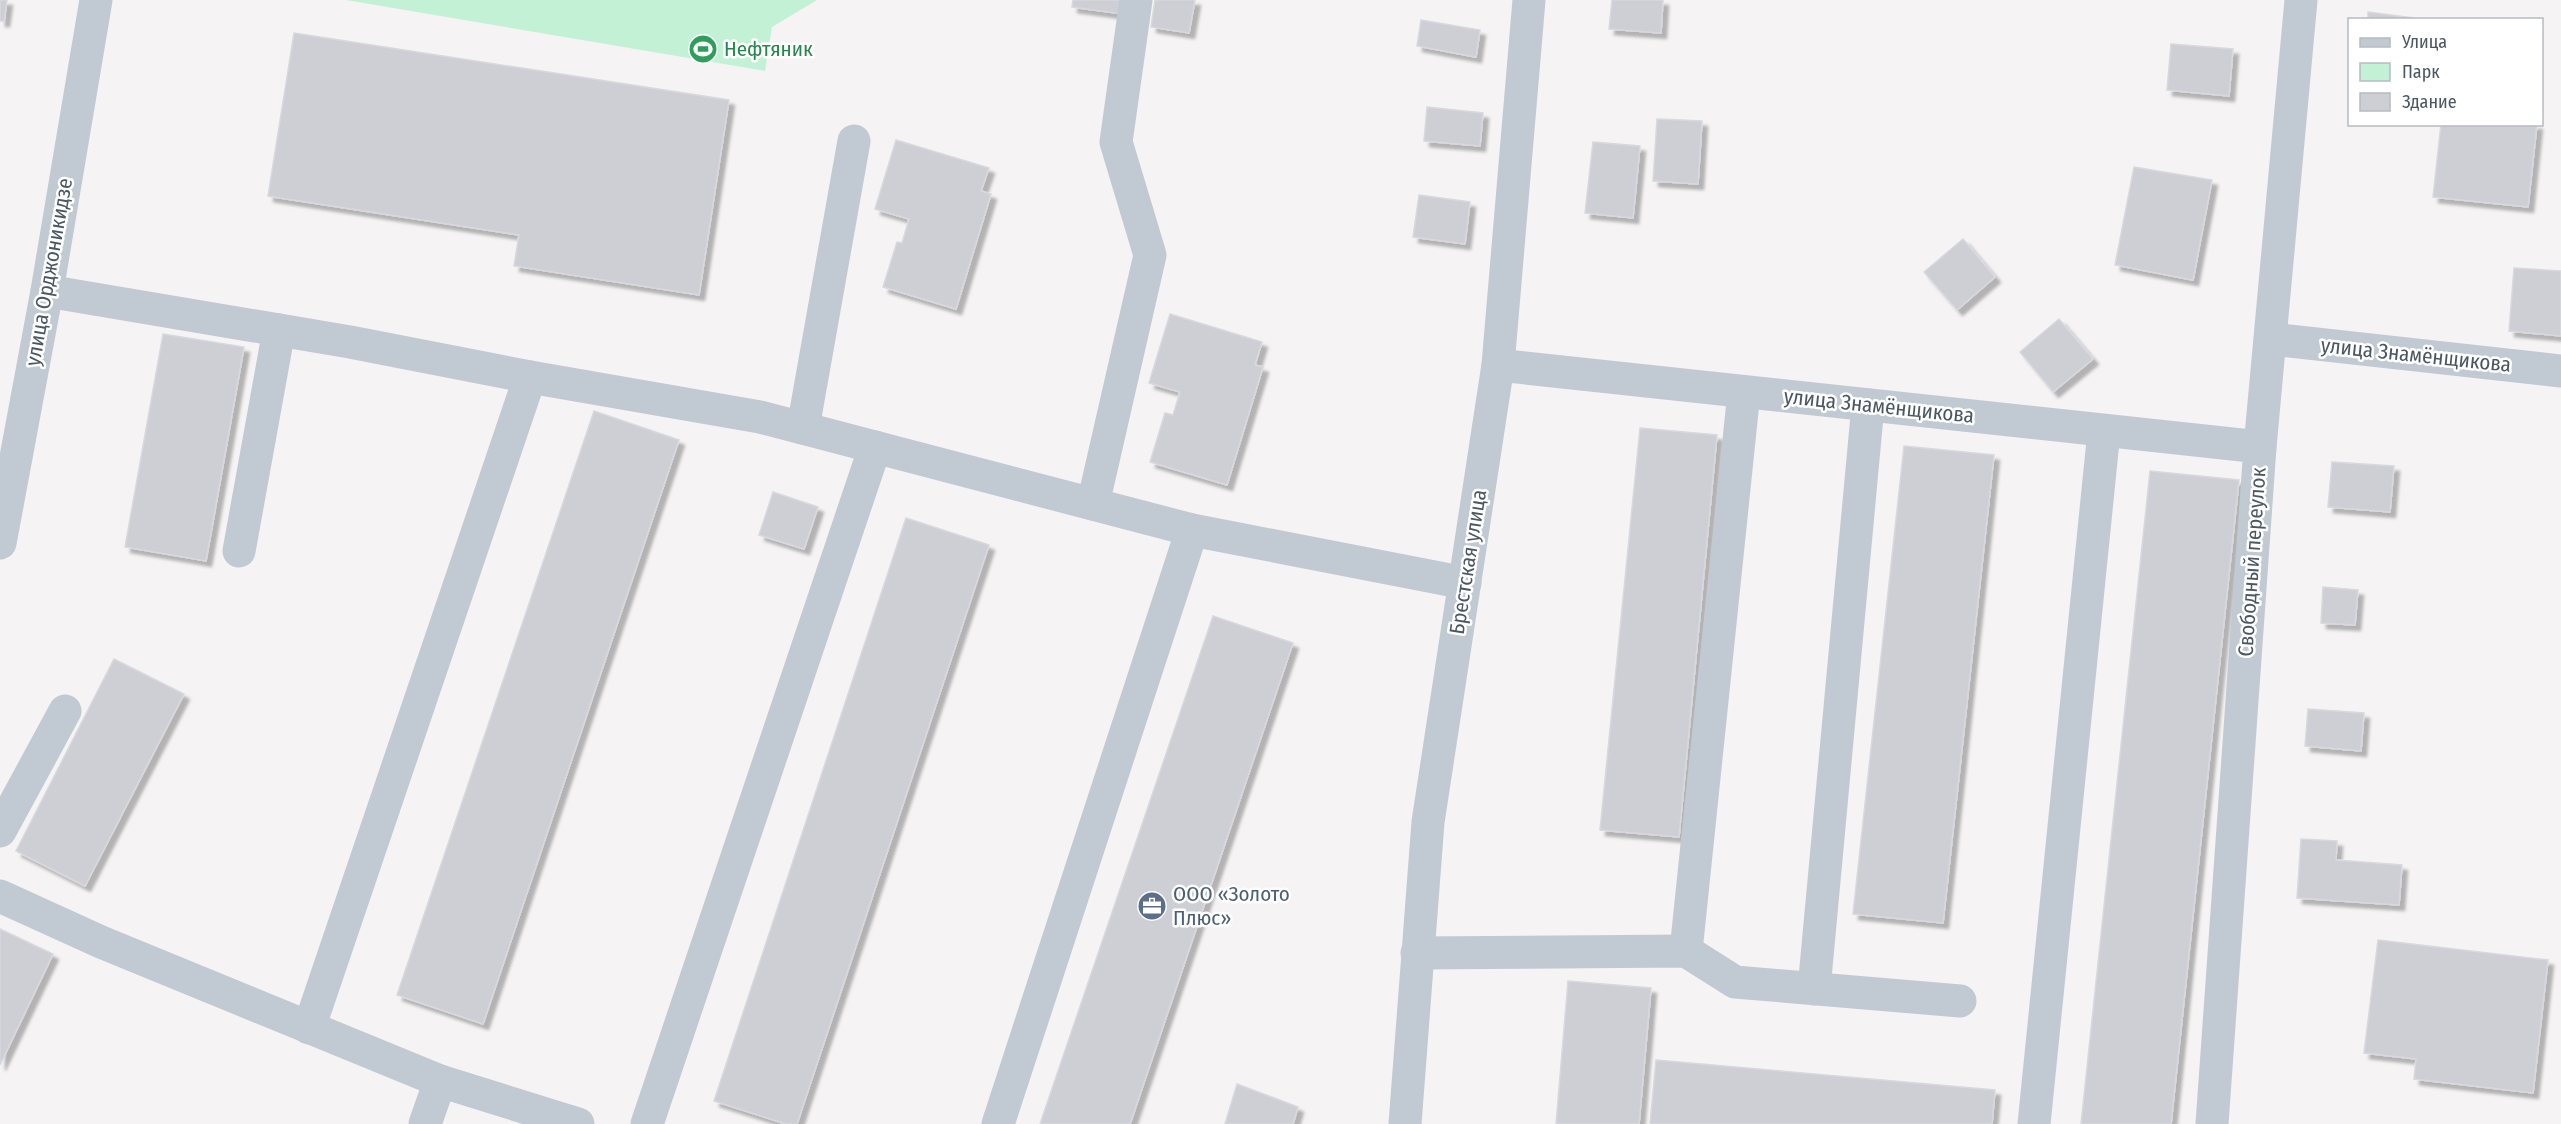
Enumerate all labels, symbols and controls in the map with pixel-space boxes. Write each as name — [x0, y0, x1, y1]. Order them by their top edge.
legend — [2348, 18, 2543, 126]
text: Улица — [2401, 31, 2447, 53]
sports icon: Нефтяник — [687, 33, 719, 65]
place label: Нефтяник — [724, 36, 813, 62]
text: Парк — [2402, 61, 2440, 83]
text: Здание — [2402, 91, 2457, 113]
street label: улица Орджоникидзе — [20, 176, 78, 368]
street label: улица Знамёнщикова — [2320, 332, 2512, 378]
street label: улица Знамёнщикова — [1783, 383, 1975, 429]
street label: Свободный переулок — [2232, 466, 2272, 657]
street label: Брестская улица — [1444, 488, 1492, 636]
place label: ООО «Золото Плюс» — [1173, 881, 1290, 931]
office icon: ООО «Золото Плюс» — [1136, 890, 1168, 922]

